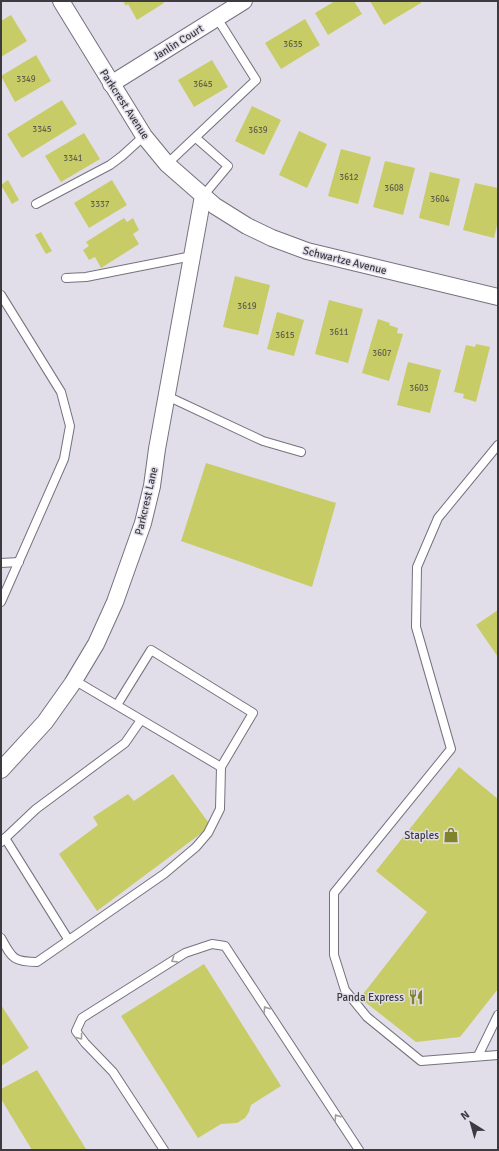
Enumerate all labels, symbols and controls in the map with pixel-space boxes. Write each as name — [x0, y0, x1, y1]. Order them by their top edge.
street label: Janlin Court — [151, 22, 206, 63]
house number: 3635 — [283, 39, 303, 50]
street label: Parkcrest Avenue — [97, 67, 152, 142]
house number: 3349 — [16, 74, 36, 85]
house number: 3645 — [193, 79, 213, 90]
house number: 3345 — [32, 124, 52, 135]
house number: 3639 — [248, 125, 268, 136]
house number: 3341 — [63, 153, 83, 164]
house number: 3612 — [339, 172, 359, 183]
house number: 3608 — [384, 183, 404, 194]
house number: 3604 — [430, 194, 450, 205]
house number: 3337 — [90, 199, 110, 210]
street label: Schwartze Avenue — [302, 244, 388, 277]
house number: 3619 — [237, 301, 257, 312]
house number: 3611 — [329, 327, 349, 338]
house number: 3615 — [275, 330, 295, 341]
house number: 3607 — [372, 348, 392, 359]
house number: 3603 — [409, 383, 429, 394]
street label: Parkcrest Lane — [132, 466, 161, 536]
shop icon: Staples — [442, 826, 460, 844]
place label: Staples — [404, 829, 439, 842]
one-way arrow — [171, 955, 178, 963]
restaurant icon: Panda Express — [407, 988, 425, 1006]
place label: Panda Express — [337, 991, 404, 1004]
one-way arrow — [264, 1006, 271, 1013]
one-way arrow — [76, 1033, 83, 1040]
north arrow — [451, 1103, 491, 1143]
text: N — [458, 1108, 472, 1123]
one-way arrow — [335, 1114, 342, 1121]

